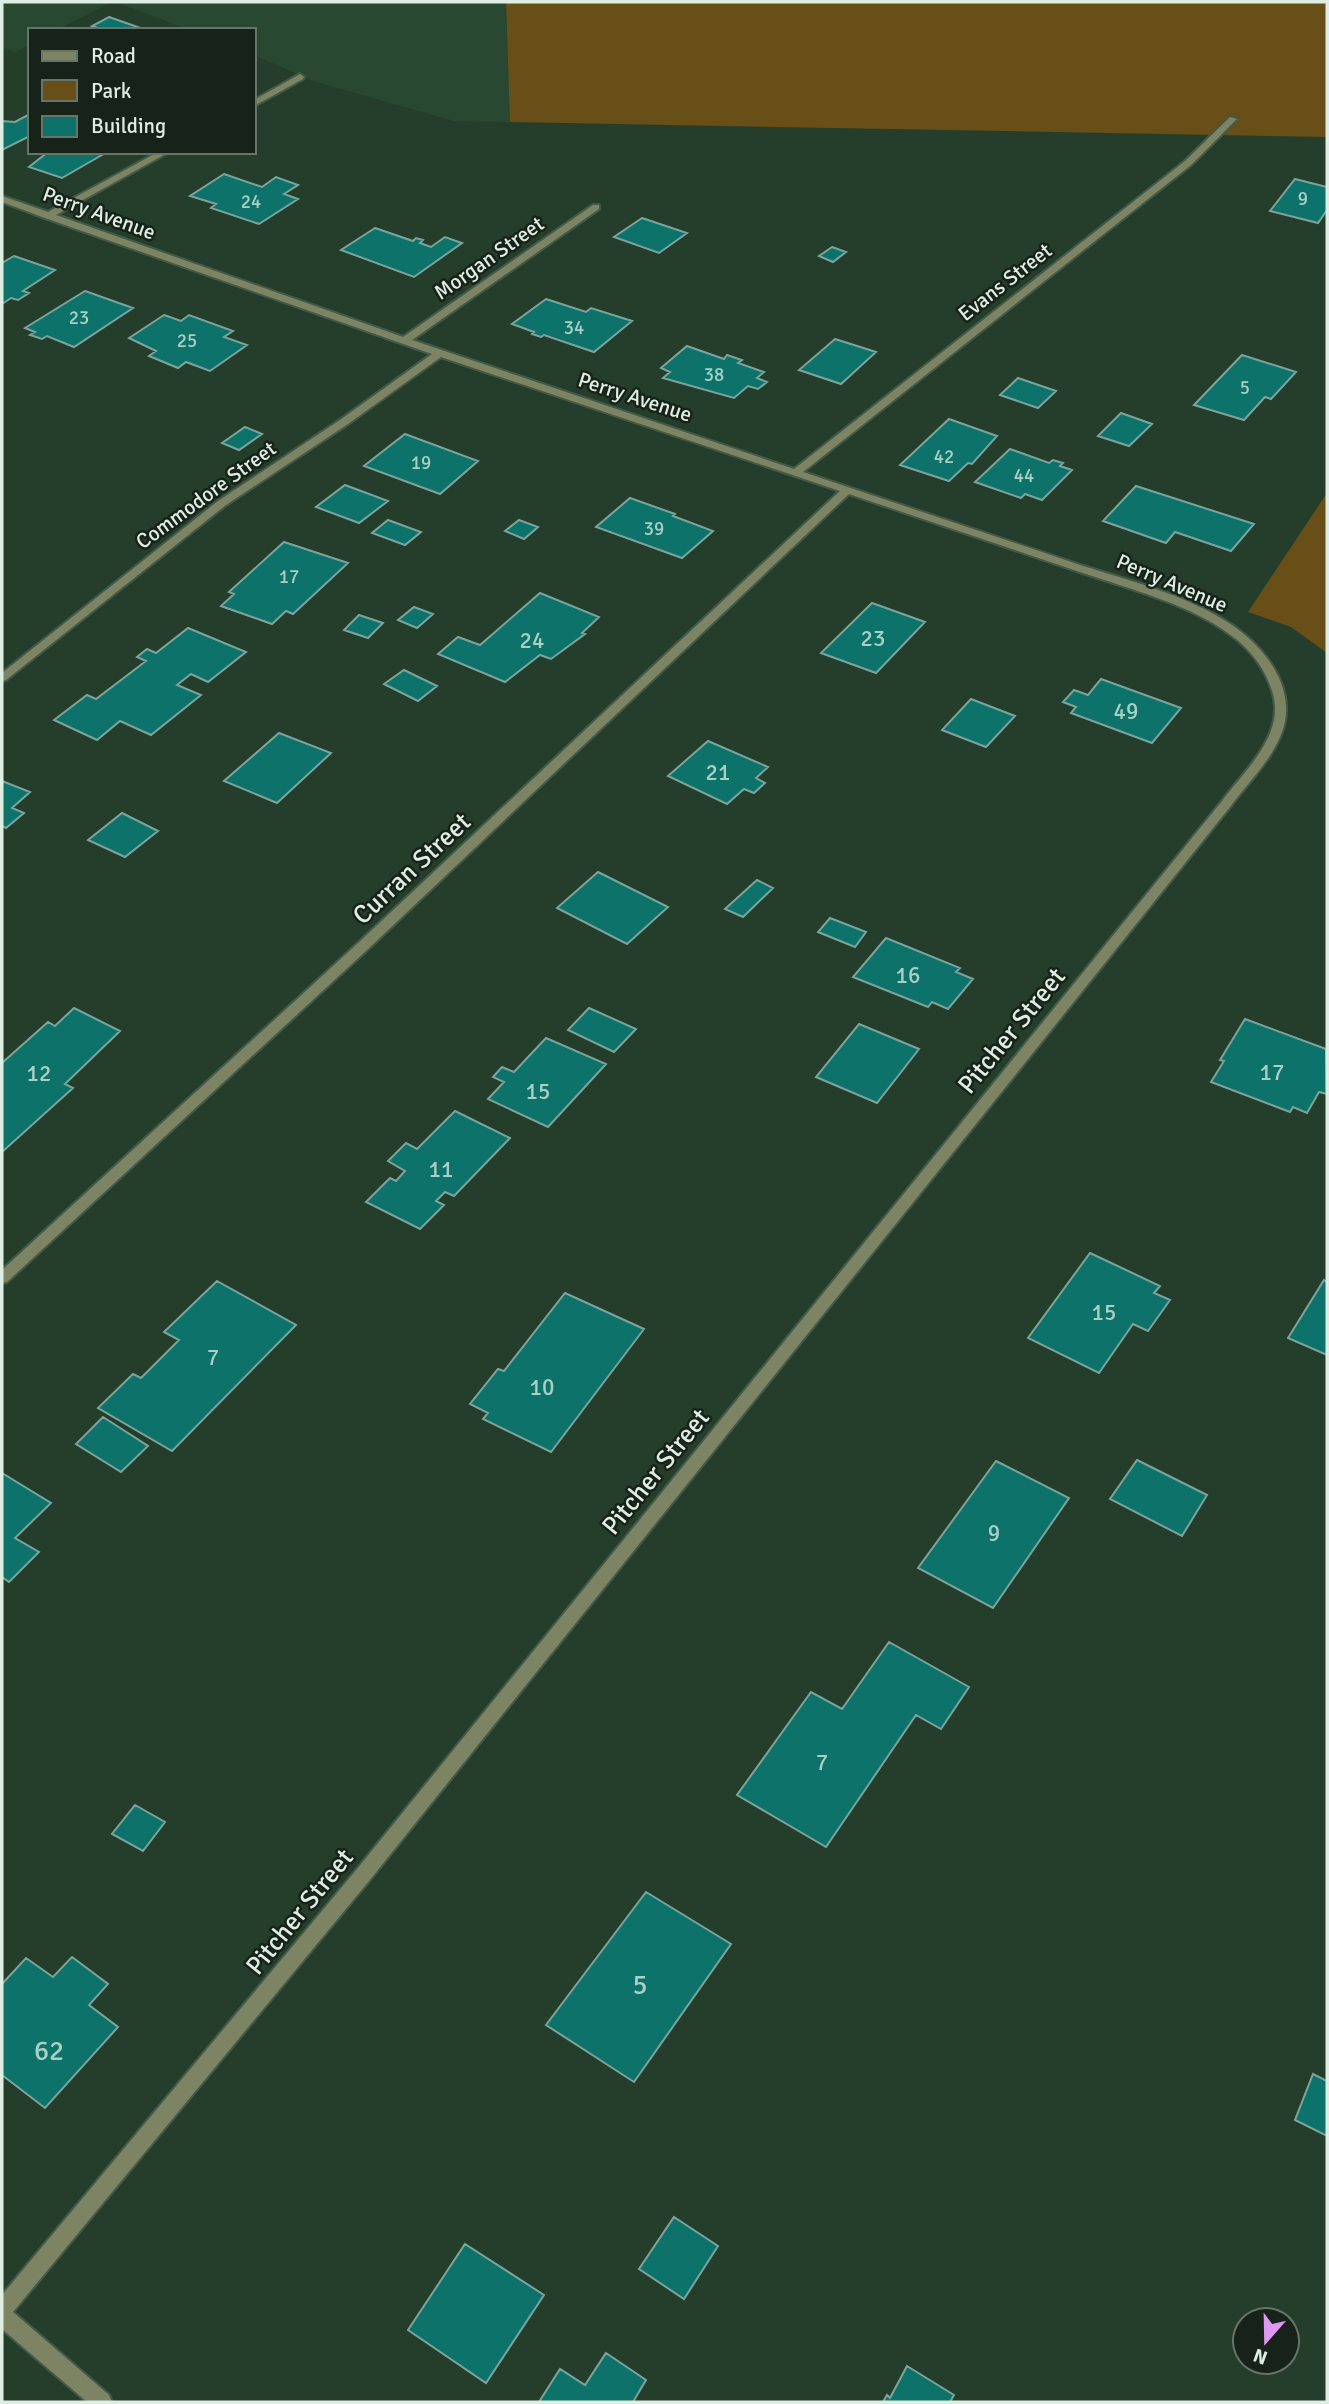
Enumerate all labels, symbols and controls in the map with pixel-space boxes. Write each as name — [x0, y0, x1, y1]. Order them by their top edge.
legend — [28, 28, 256, 154]
text: Road — [91, 43, 136, 69]
text: Park — [91, 78, 132, 104]
text: Building — [91, 113, 166, 139]
street label: Perry Avenue — [39, 181, 159, 245]
house number: 9 — [1298, 187, 1308, 211]
house number: 24 — [241, 190, 261, 214]
street label: Morgan Street — [429, 211, 549, 305]
street label: Evans Street — [953, 237, 1057, 327]
house number: 23 — [69, 306, 89, 330]
house number: 34 — [564, 316, 584, 340]
house number: 25 — [177, 329, 197, 353]
house number: 38 — [704, 363, 724, 387]
street label: Perry Avenue — [575, 366, 695, 428]
house number: 5 — [1240, 376, 1250, 400]
street label: Commodore Street — [131, 435, 281, 555]
house number: 42 — [934, 445, 954, 469]
house number: 19 — [411, 451, 431, 475]
house number: 44 — [1014, 464, 1034, 488]
house number: 39 — [644, 517, 664, 541]
street label: Perry Avenue — [1113, 548, 1231, 618]
house number: 17 — [279, 565, 299, 589]
house number: 23 — [861, 624, 885, 653]
house number: 24 — [520, 626, 544, 655]
house number: 49 — [1114, 697, 1138, 726]
house number: 21 — [706, 758, 730, 787]
street label: Curran Street — [346, 806, 478, 932]
house number: 16 — [896, 961, 920, 990]
street label: Pitcher Street — [951, 961, 1073, 1101]
house number: 17 — [1260, 1058, 1284, 1087]
house number: 12 — [27, 1059, 51, 1088]
house number: 15 — [526, 1077, 550, 1106]
house number: 11 — [429, 1155, 453, 1184]
house number: 15 — [1092, 1298, 1116, 1327]
house number: 7 — [207, 1343, 219, 1372]
house number: 10 — [530, 1373, 554, 1402]
street label: Pitcher Street — [595, 1402, 717, 1542]
house number: 9 — [988, 1519, 1000, 1548]
house number: 7 — [816, 1748, 828, 1777]
street label: Pitcher Street — [239, 1842, 361, 1982]
house number: 5 — [632, 1968, 648, 2002]
house number: 62 — [34, 2034, 64, 2068]
north arrow — [1231, 2306, 1301, 2376]
text: N — [1250, 2342, 1271, 2370]

